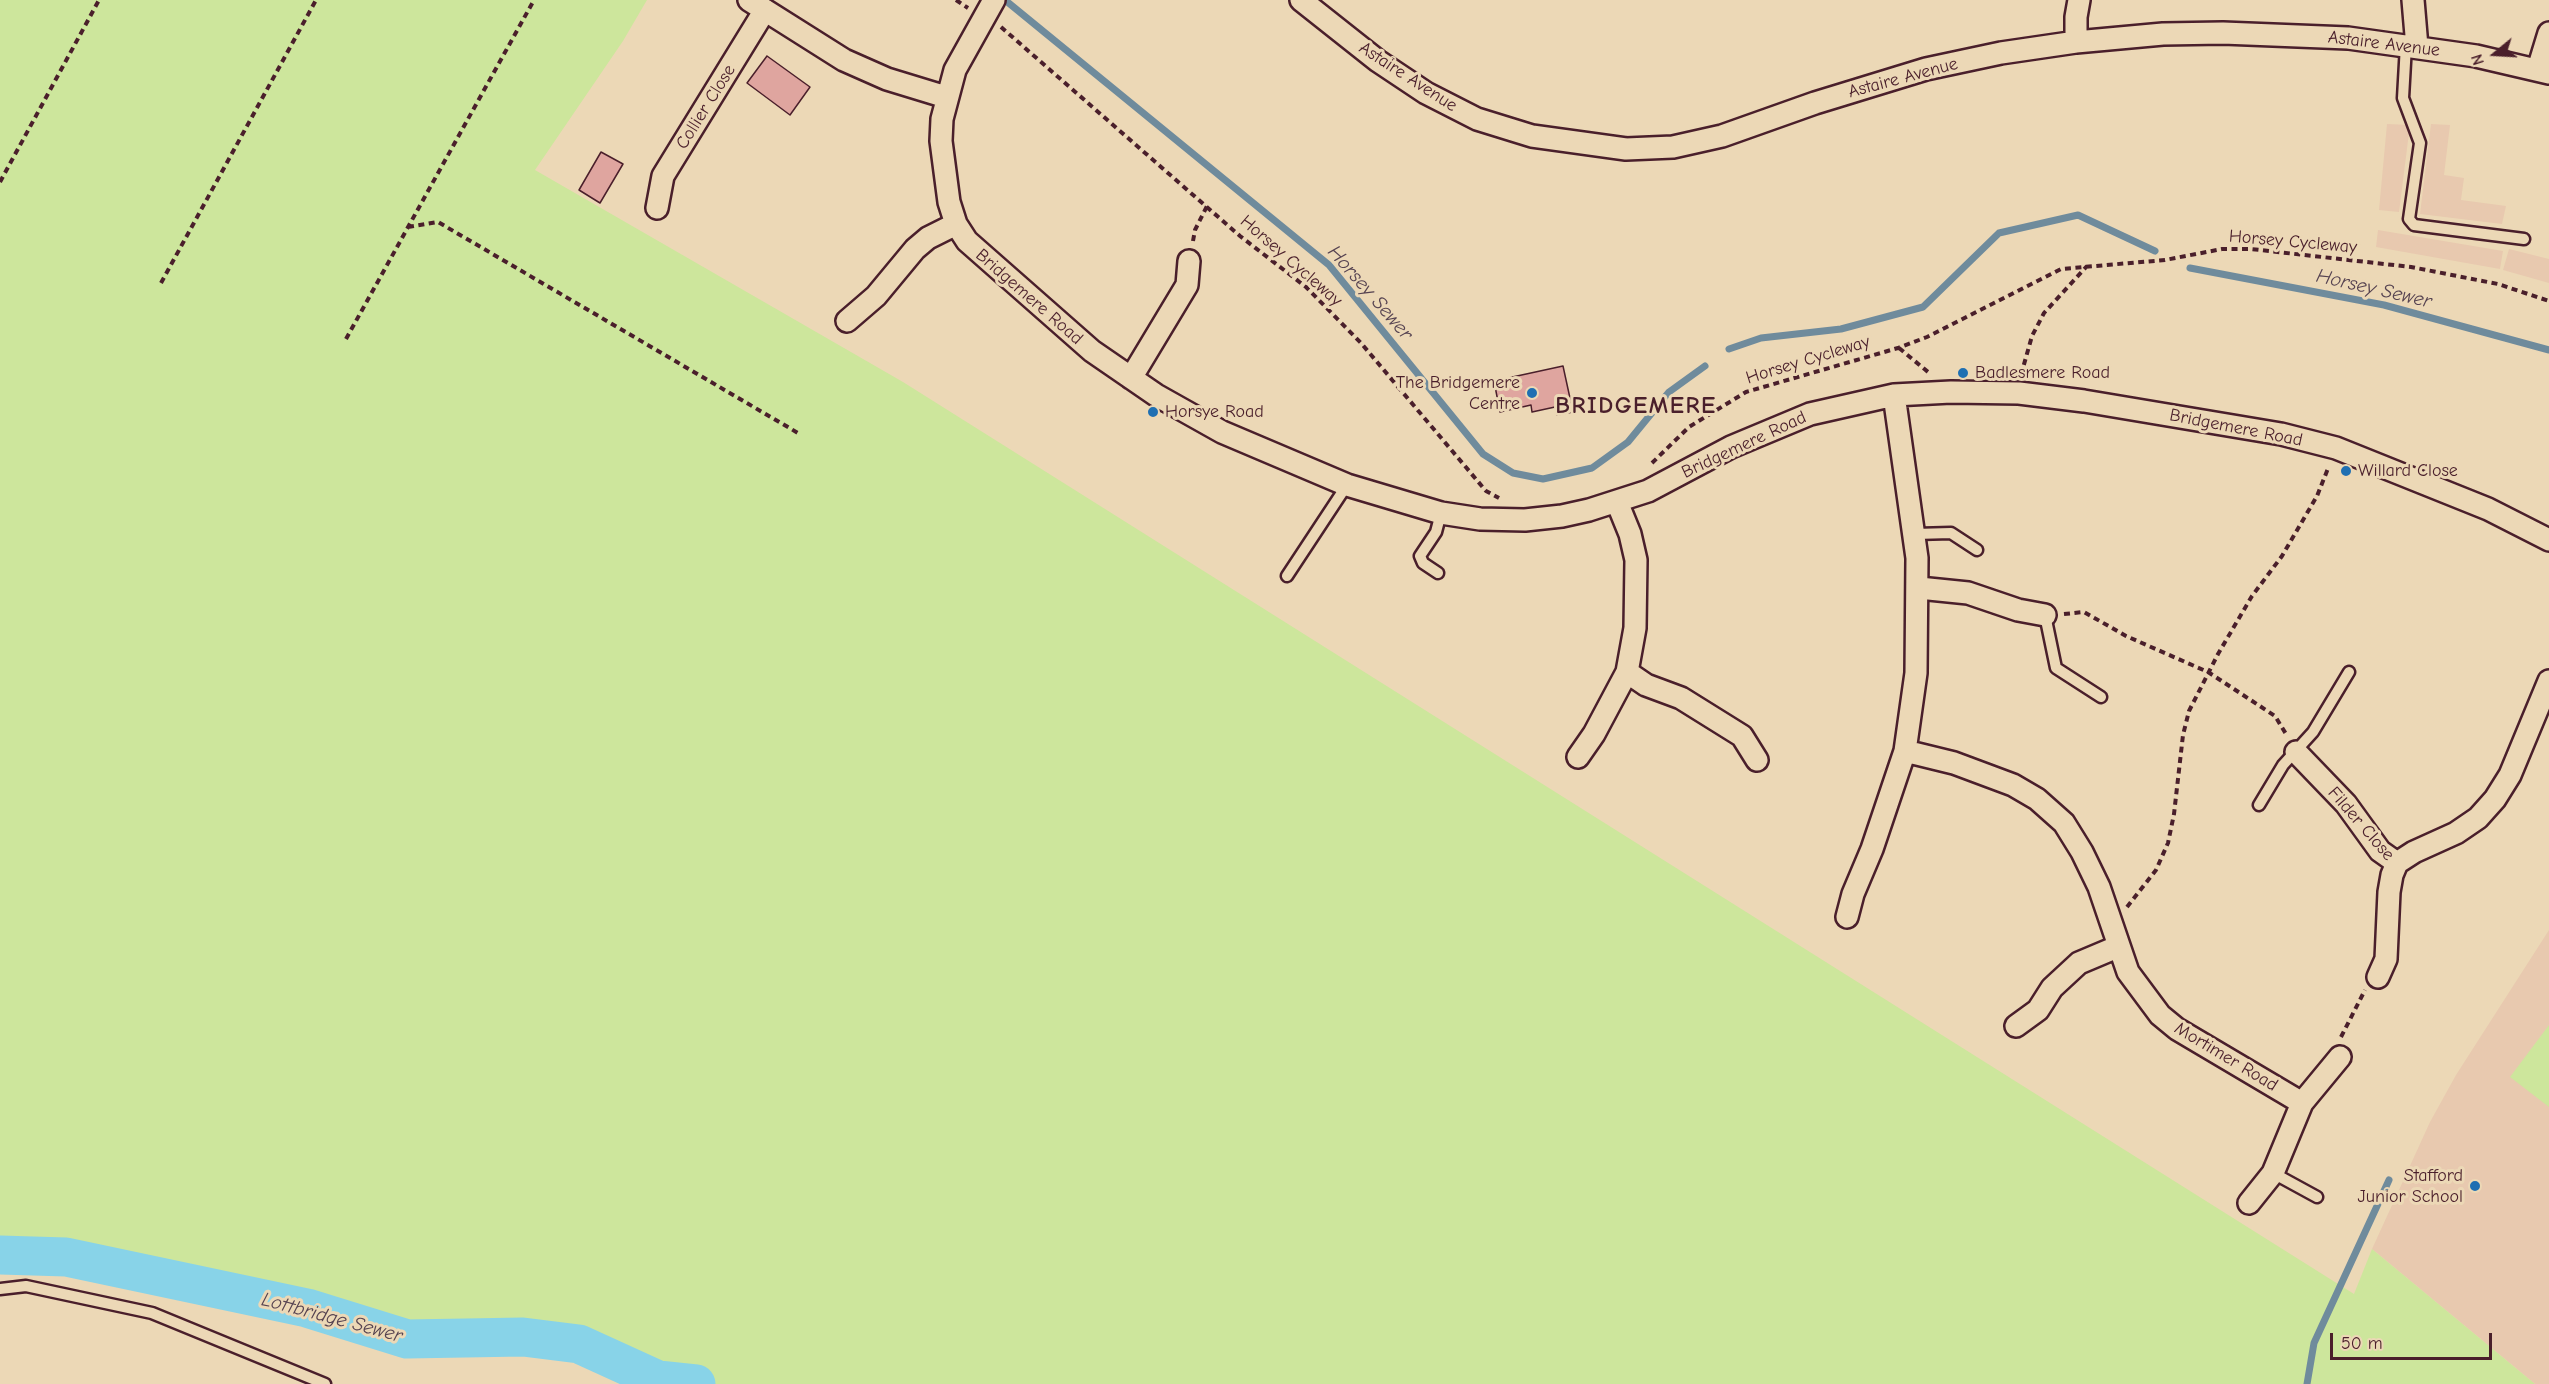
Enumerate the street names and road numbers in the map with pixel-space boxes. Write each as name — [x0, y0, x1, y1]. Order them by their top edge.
street label: Astaire Avenue — [2327, 26, 2441, 62]
street label: Astaire Avenue — [1355, 37, 1461, 117]
street label: Astaire Avenue — [1846, 53, 1960, 103]
street label: Collier Close — [672, 61, 740, 153]
street label: Horsey Cycleway — [1235, 211, 1347, 311]
street label: Horsey Cycleway — [2228, 226, 2358, 258]
street label: Bridgemere Road — [971, 245, 1087, 349]
street label: Horsey Cycleway — [1743, 331, 1873, 389]
street label: Bridgemere Road — [2168, 405, 2304, 451]
street label: Bridgemere Road — [1678, 407, 1810, 483]
street label: Filder Close — [2323, 783, 2399, 865]
street label: Mortimer Road — [2170, 1018, 2282, 1096]

